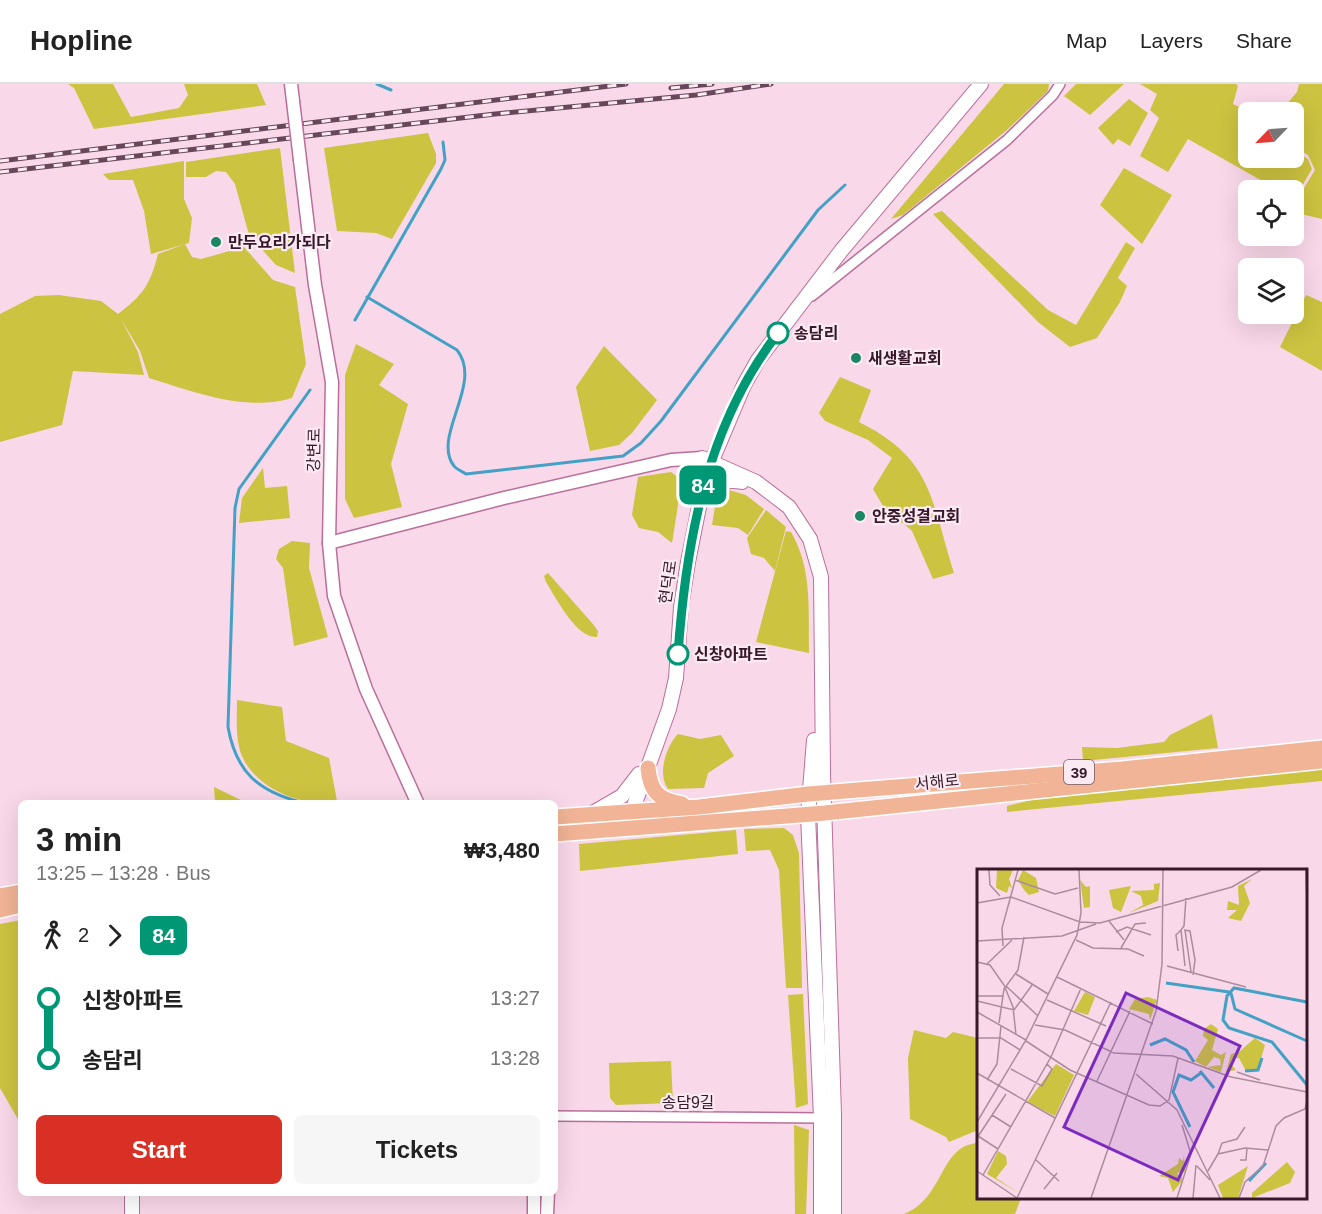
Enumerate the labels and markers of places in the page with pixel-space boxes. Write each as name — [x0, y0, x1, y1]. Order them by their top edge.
place label: 만두요리가되다 — [228, 234, 331, 251]
marker: 만두요리가되다 — [209, 235, 223, 249]
marker: 송담리 — [767, 322, 789, 344]
place label: 송담리 — [794, 325, 838, 342]
place label: 새생활교회 — [868, 349, 942, 367]
marker: 새생활교회 — [849, 351, 863, 365]
place label: 안중성결교회 — [872, 508, 960, 525]
marker: 안중성결교회 — [853, 509, 867, 523]
marker: 신창아파트 — [667, 643, 689, 665]
place label: 신창아파트 — [694, 646, 768, 663]

